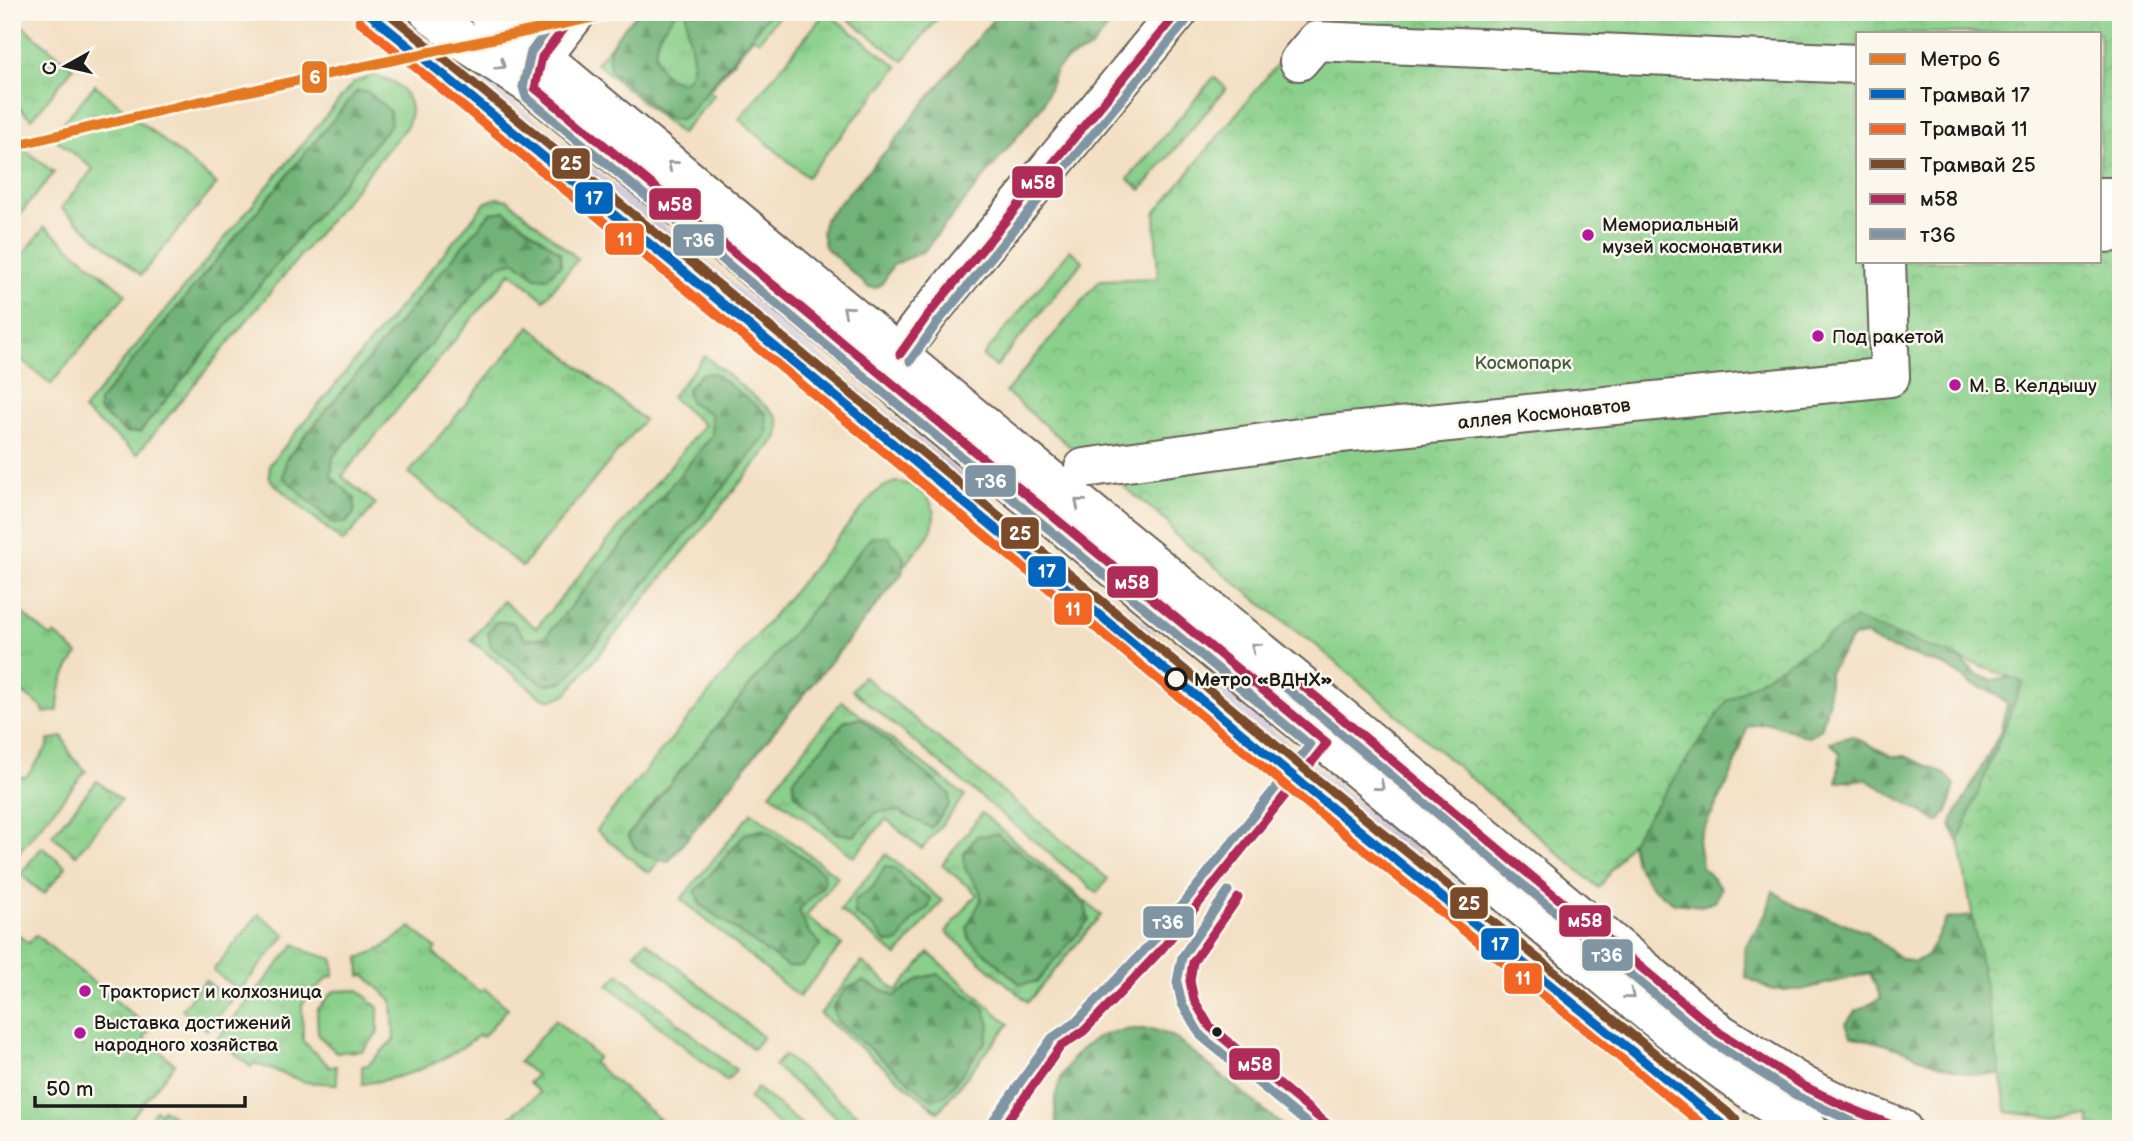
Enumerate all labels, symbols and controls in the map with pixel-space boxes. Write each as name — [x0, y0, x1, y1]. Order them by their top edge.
north arrow — [32, 32, 102, 102]
legend — [1856, 32, 2102, 262]
text: Метро 6 — [1920, 47, 2000, 72]
one-way arrow — [493, 57, 506, 70]
text: С — [38, 60, 63, 76]
line badge: 6 — [301, 60, 328, 94]
text: 6 — [309, 67, 321, 90]
text: Трамвай 17 — [1920, 83, 2030, 108]
text: Трамвай 11 — [1920, 117, 2028, 142]
line badge: 25 — [551, 147, 591, 180]
text: 25 — [560, 153, 582, 176]
text: Трамвай 25 — [1920, 153, 2036, 178]
one-way arrow — [668, 161, 681, 173]
line badge: м58 — [1011, 165, 1064, 199]
text: м58 — [1020, 172, 1056, 195]
line badge: 17 — [574, 181, 614, 215]
line badge: м58 — [648, 187, 702, 221]
text: м58 — [1920, 187, 1958, 212]
text: 17 — [585, 188, 604, 211]
text: м58 — [657, 194, 693, 217]
place label: Мемориальный музей космонавтики — [1602, 214, 1783, 259]
line badge: 11 — [604, 222, 645, 256]
line badge: т36 — [672, 223, 725, 257]
text: т36 — [1920, 223, 1956, 248]
marker: Мемориальный музей космонавтики — [1580, 227, 1596, 243]
text: 11 — [617, 229, 633, 252]
text: т36 — [683, 230, 715, 253]
one-way arrow — [843, 306, 856, 318]
place label: Под ракетой — [1832, 326, 1944, 349]
marker: Под ракетой — [1810, 328, 1826, 344]
park label: Космопарк — [1475, 352, 1572, 375]
place label: М. В. Келдышу — [1969, 375, 2097, 398]
marker: М. В. Келдышу — [1947, 377, 1963, 393]
street label: аллея Космонавтов — [1457, 394, 1632, 435]
line badge: т36 — [964, 464, 1017, 498]
text: т36 — [975, 471, 1007, 494]
one-way arrow — [1075, 499, 1088, 511]
line badge: 25 — [1000, 516, 1040, 550]
text: 25 — [1009, 523, 1031, 546]
line badge: 17 — [1027, 555, 1067, 588]
text: 17 — [1038, 561, 1057, 584]
line badge: м58 — [1106, 565, 1159, 599]
text: м58 — [1114, 572, 1150, 595]
line badge: 11 — [1053, 592, 1093, 626]
text: 11 — [1065, 599, 1081, 622]
one-way arrow — [1251, 643, 1264, 655]
marker: Метро «ВДНХ» — [1165, 668, 1187, 690]
place label: Метро «ВДНХ» — [1194, 669, 1333, 692]
one-way arrow — [1372, 778, 1385, 790]
line badge: 25 — [1449, 886, 1489, 920]
text: 25 — [1458, 893, 1480, 916]
line badge: м58 — [1558, 904, 1612, 938]
line badge: т36 — [1142, 905, 1195, 939]
text: м58 — [1567, 910, 1603, 933]
text: т36 — [1152, 912, 1184, 935]
line badge: 17 — [1480, 927, 1520, 961]
text: 17 — [1491, 934, 1510, 957]
line badge: т36 — [1581, 938, 1634, 972]
text: т36 — [1591, 945, 1623, 968]
line badge: 11 — [1503, 962, 1543, 995]
text: 11 — [1515, 968, 1531, 991]
place label: Тракторист и колхозница — [99, 981, 322, 1004]
marker: Тракторист и колхозница — [77, 983, 93, 999]
one-way arrow — [1621, 987, 1634, 999]
place label: Выставка достижений народного хозяйства — [94, 1012, 291, 1057]
marker: Выставка достижений народного хозяйства — [72, 1025, 88, 1041]
unlabelled marker — [1210, 1025, 1224, 1039]
line badge: м58 — [1228, 1047, 1281, 1081]
text: м58 — [1237, 1054, 1273, 1077]
scale bar — [35, 1064, 245, 1108]
text: 50 m — [46, 1077, 93, 1102]

